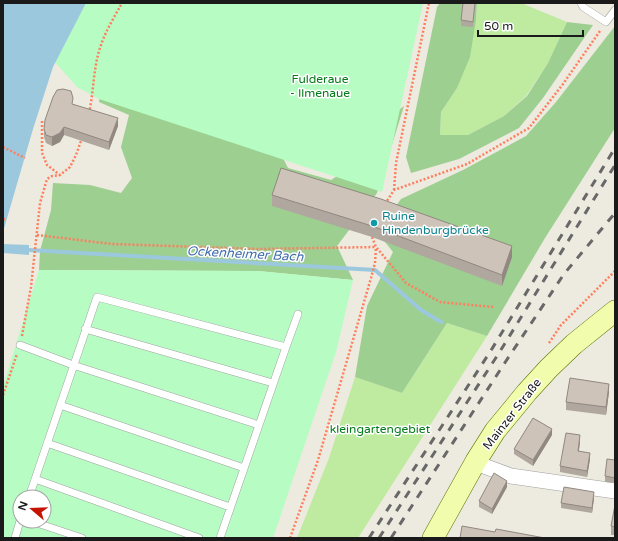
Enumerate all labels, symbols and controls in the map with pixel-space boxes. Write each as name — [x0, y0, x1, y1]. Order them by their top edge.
scale bar — [478, 12, 583, 38]
text: 50 m — [484, 19, 513, 33]
park label: Fulderaue - Ilmenaue — [290, 72, 350, 100]
place label: Ruine Hindenburgbrücke — [382, 209, 489, 237]
marker: Ruine Hindenburgbrücke — [369, 218, 379, 228]
water label: Ockenheimer Bach — [186, 243, 305, 265]
street label: Mainzer Straße — [480, 376, 544, 452]
park label: kleingartengebiet — [330, 422, 431, 436]
north arrow — [12, 489, 52, 529]
text: N — [15, 500, 31, 512]

